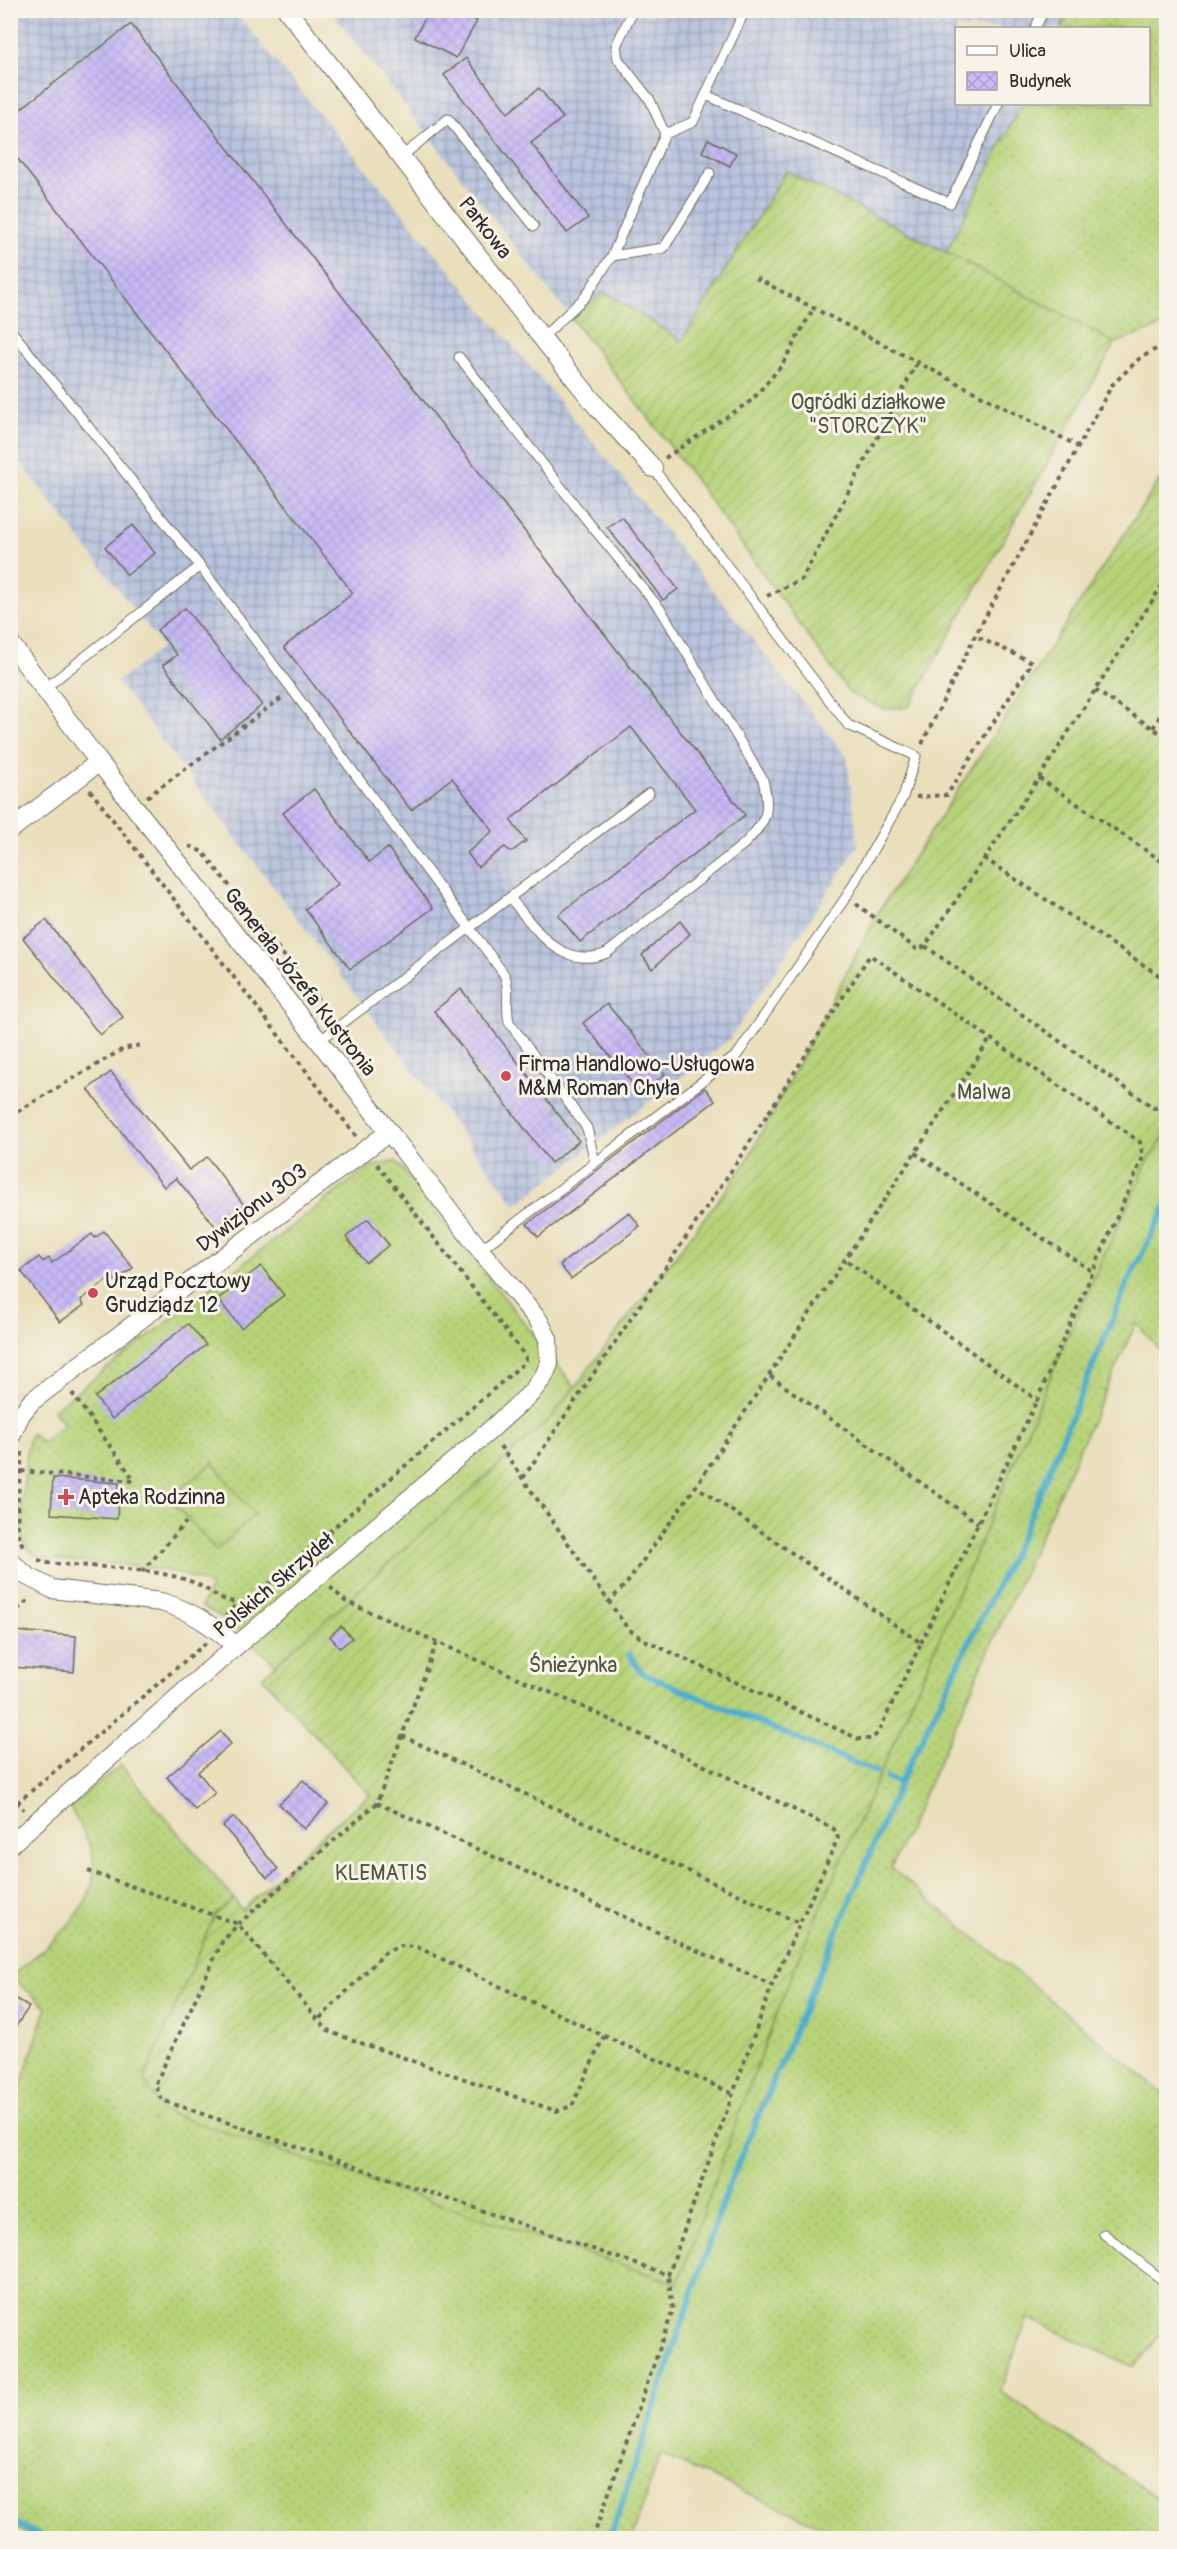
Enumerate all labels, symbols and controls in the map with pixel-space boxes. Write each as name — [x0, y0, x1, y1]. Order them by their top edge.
legend — [955, 27, 1150, 105]
text: Ulica — [1009, 40, 1046, 63]
text: Budynek — [1009, 70, 1072, 93]
street label: Parkowa — [452, 191, 518, 265]
park label: Ogródki działkowe "STORCZYK" — [791, 389, 946, 440]
street label: Generała Józefa Kustronia — [218, 882, 382, 1082]
place label: Firma Handlowo-Usługowa M&M Roman Chyła — [518, 1051, 755, 1102]
marker: Firma Handlowo-Usługowa M&M Roman Chyła — [499, 1069, 513, 1083]
park label: Malwa — [957, 1079, 1011, 1106]
street label: Dywizjonu 303 — [191, 1158, 313, 1258]
place label: Urząd Pocztowy Grudziądz 12 — [105, 1268, 250, 1319]
marker: Urząd Pocztowy Grudziądz 12 — [86, 1286, 100, 1300]
place label: Apteka Rodzinna — [78, 1484, 225, 1511]
marker: Apteka Rodzinna — [59, 1490, 73, 1504]
street label: Polskich Skrzydeł — [208, 1526, 340, 1643]
park label: Śnieżynka — [529, 1652, 617, 1679]
park label: KLEMATIS — [335, 1860, 427, 1887]

